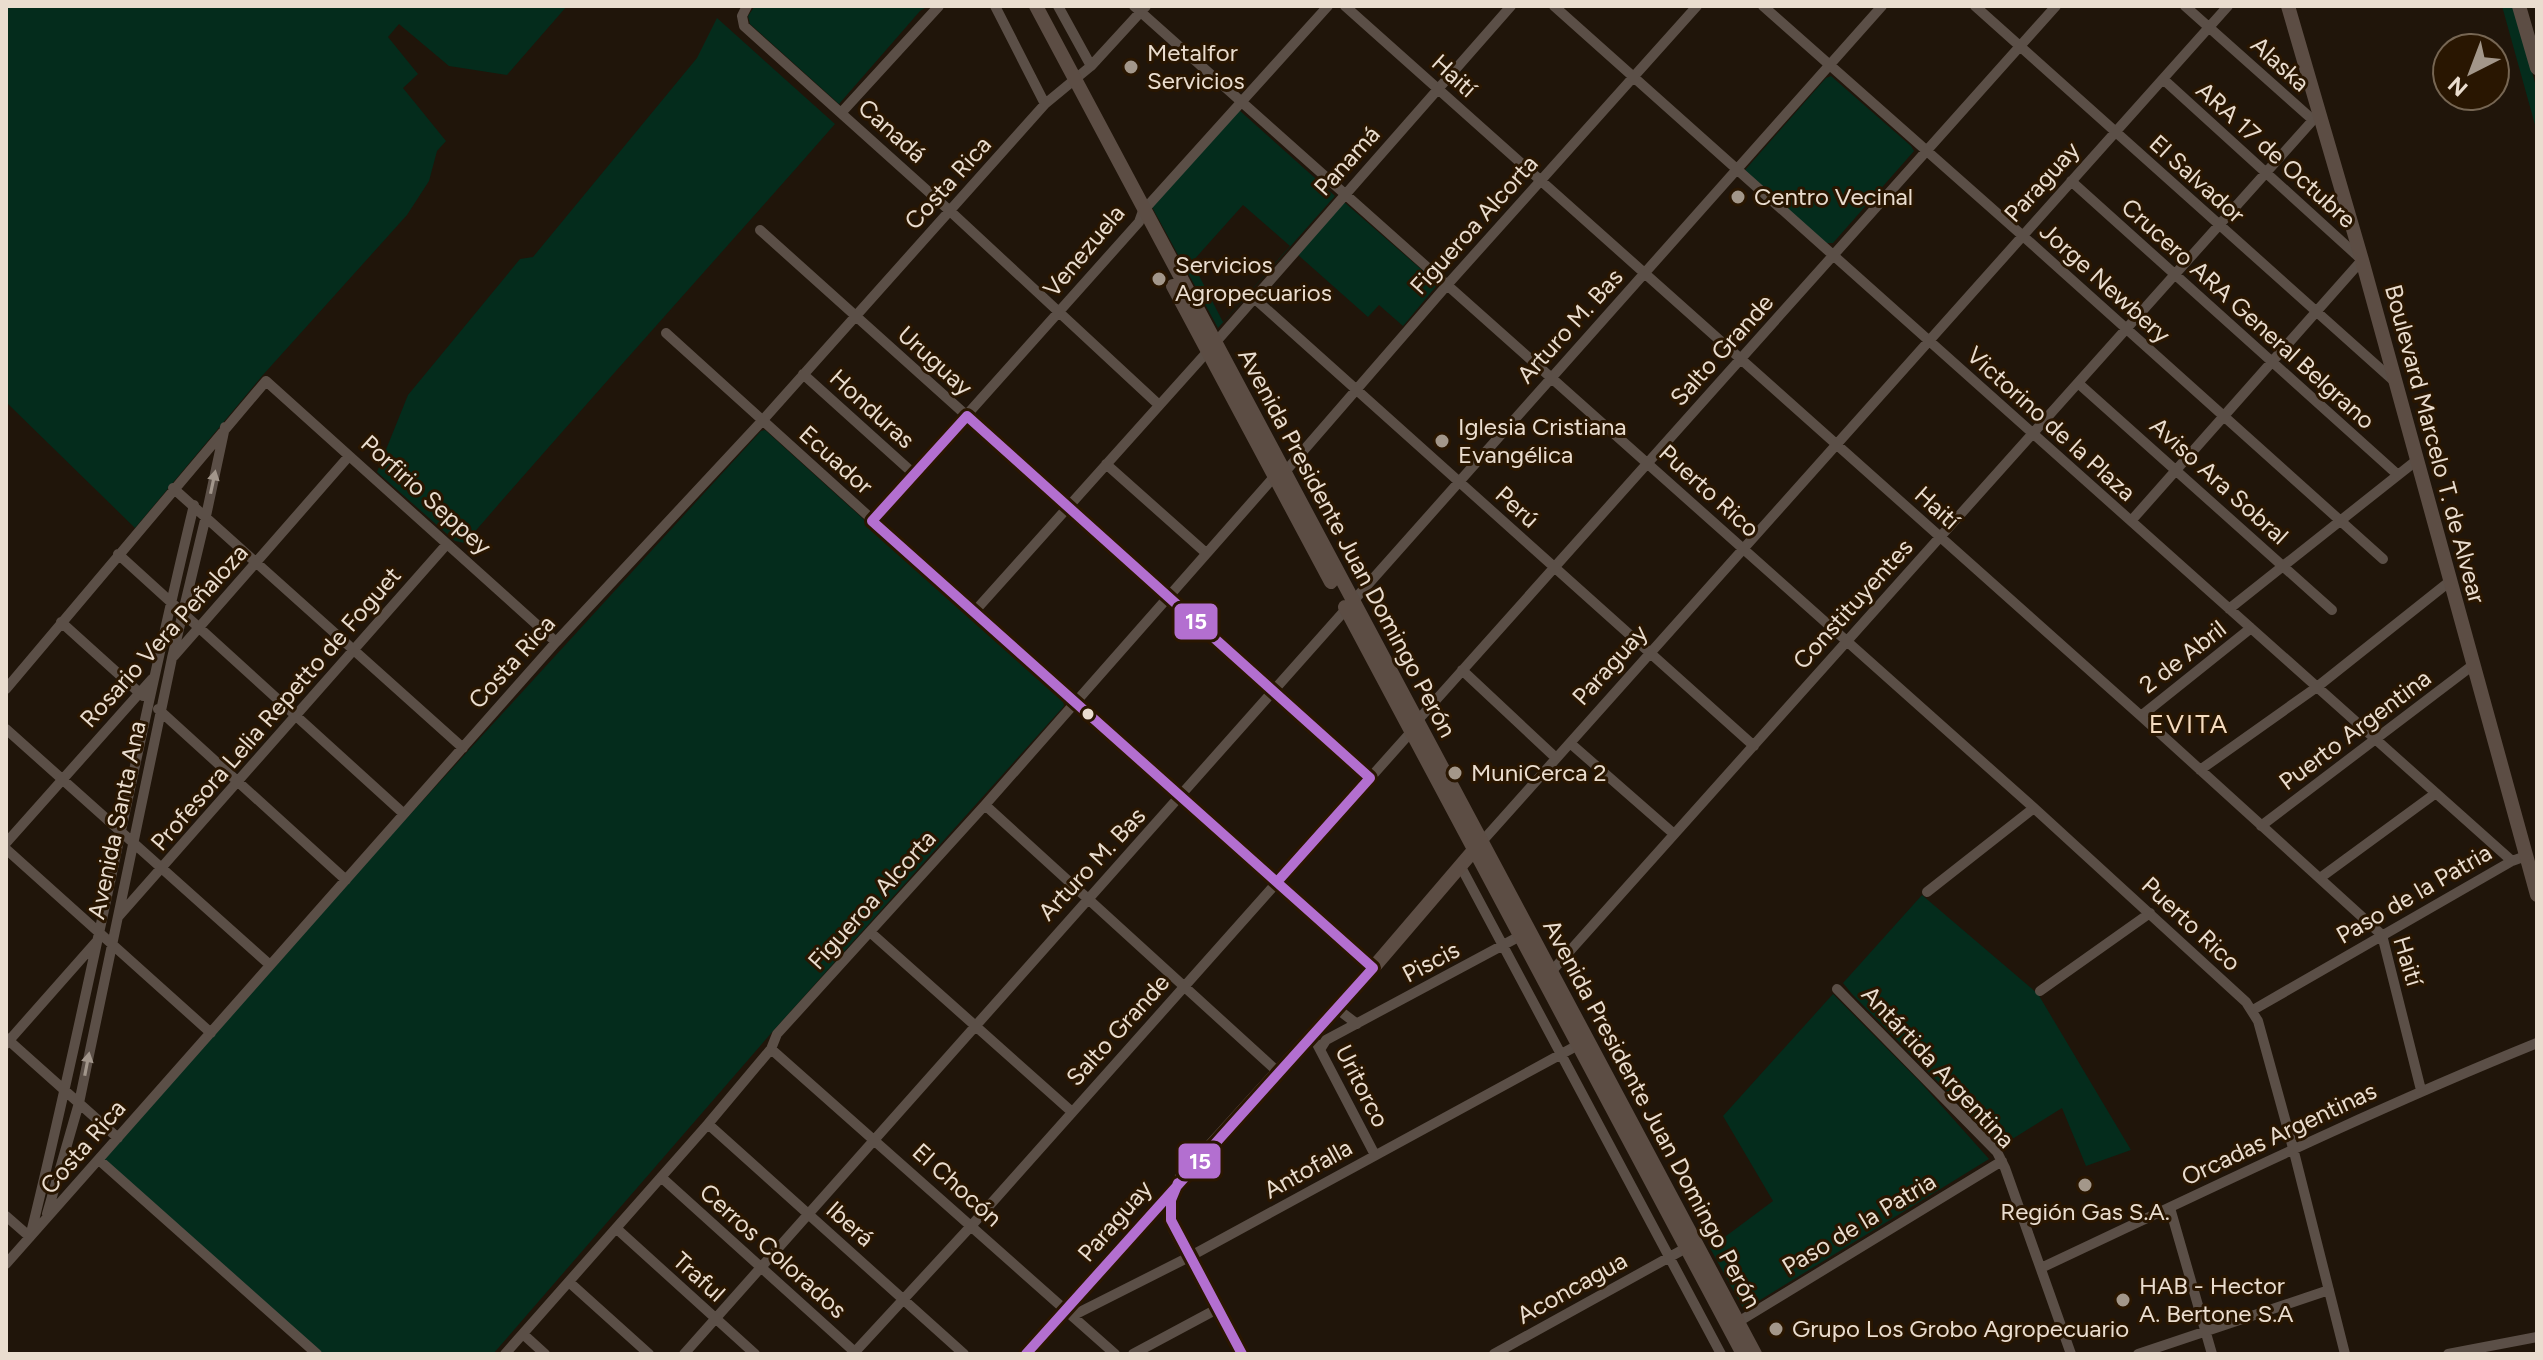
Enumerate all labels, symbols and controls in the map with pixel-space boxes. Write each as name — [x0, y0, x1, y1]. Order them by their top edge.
street label: Alaska — [2245, 30, 2316, 97]
north arrow — [2431, 32, 2511, 112]
place label: Metalfor Servicios — [1147, 38, 1245, 95]
street label: Haití — [1426, 48, 1484, 104]
marker: Metalfor Servicios — [1122, 58, 1140, 76]
text: N — [2443, 71, 2473, 102]
street label: ARA 17 de Octubre — [2191, 75, 2362, 234]
street label: Canadá — [852, 93, 932, 169]
street label: Panamá — [1308, 120, 1386, 202]
street label: El Salvador — [2144, 128, 2251, 229]
street label: Costa Rica — [898, 130, 997, 235]
street label: Paraguay — [1998, 135, 2086, 228]
street label: Figueroa Alcorta — [1404, 149, 1544, 300]
place label: Centro Vecinal — [1754, 182, 1913, 211]
marker: Centro Vecinal — [1729, 188, 1747, 206]
street label: Crucero ARA General Belgrano — [2116, 192, 2381, 435]
street label: Venezuela — [1037, 199, 1130, 303]
street label: Jorge Newbery — [2034, 216, 2177, 349]
place label: Servicios Agropecuarios — [1175, 250, 1332, 307]
street label: Arturo M. Bas — [1511, 262, 1629, 389]
marker: Servicios Agropecuarios — [1150, 270, 1168, 288]
street label: Boulevard Marcelo T. de Alvear — [2379, 281, 2492, 606]
street label: Salto Grande — [1664, 288, 1779, 411]
street label: Uruguay — [892, 320, 979, 402]
street label: Victorino de la Plaza — [1961, 340, 2142, 507]
street label: Avenida Presidente Juan Domingo Perón — [1232, 343, 1463, 742]
street label: Honduras — [824, 363, 921, 454]
street label: Aviso Ara Sobral — [2144, 411, 2294, 550]
place label: Iglesia Cristiana Evangélica — [1458, 412, 1627, 469]
street label: Ecuador — [794, 419, 879, 500]
street label: Porfirio Seppey — [355, 429, 498, 561]
marker: Iglesia Cristiana Evangélica — [1433, 432, 1451, 450]
street label: Puerto Rico — [1653, 438, 1765, 543]
one-way arrow — [208, 469, 220, 494]
street label: Perú — [1490, 480, 1545, 534]
street label: Haití — [1909, 480, 1967, 536]
street label: Constituyentes — [1787, 533, 1919, 675]
street label: Rosario Vera Peñaloza — [74, 538, 254, 733]
street label: Profesora Lelia Repetto de Foguet — [144, 561, 407, 857]
line badge: 15 — [1173, 602, 1219, 641]
text: 15 — [1185, 608, 1207, 635]
street label: Costa Rica — [462, 609, 561, 714]
street label: 2 de Abril — [2134, 614, 2232, 699]
street label: Paraguay — [1566, 618, 1654, 711]
street label: Puerto Argentina — [2273, 663, 2436, 796]
unlabelled marker — [1080, 706, 1096, 722]
district label: EVITA — [2149, 708, 2229, 740]
street label: Avenida Santa Ana — [81, 718, 152, 922]
place label: MuniCerca 2 — [1471, 758, 1607, 787]
marker: MuniCerca 2 — [1446, 764, 1464, 782]
street label: Arturo M. Bas — [1032, 801, 1151, 926]
street label: Figueroa Alcorta — [802, 824, 942, 975]
street label: Paso de la Patria — [2331, 837, 2497, 950]
street label: Puerto Rico — [2136, 870, 2247, 977]
street label: Avenida Presidente Juan Domingo Perón — [1537, 914, 1768, 1313]
street label: Haití — [2387, 932, 2430, 991]
street label: Piscis — [1397, 935, 1464, 989]
street label: Salto Grande — [1060, 968, 1175, 1091]
street label: Antártida Argentina — [1856, 980, 2021, 1154]
street label: Uritorco — [1329, 1040, 1395, 1132]
one-way arrow — [81, 1051, 93, 1076]
street label: Orcadas Argentinas — [2177, 1076, 2381, 1191]
street label: Costa Rica — [34, 1094, 131, 1200]
street label: Antofalla — [1259, 1133, 1357, 1205]
street label: El Chocón — [907, 1137, 1008, 1232]
line badge: 15 — [1177, 1142, 1222, 1180]
text: 15 — [1189, 1148, 1211, 1175]
street label: Paso de la Patria — [1777, 1166, 1941, 1281]
street label: Paraguay — [1071, 1174, 1158, 1267]
marker: Región Gas S.A. — [2076, 1176, 2094, 1194]
street label: Cerros Colorados — [694, 1177, 853, 1324]
street label: Iberá — [821, 1195, 880, 1252]
place label: Región Gas S.A. — [2000, 1197, 2170, 1226]
street label: Aconcagua — [1512, 1245, 1632, 1330]
street label: Traful — [667, 1246, 731, 1307]
place label: HAB - Hector A. Bertone S.A — [2139, 1271, 2294, 1328]
marker: HAB - Hector A. Bertone S.A — [2114, 1291, 2132, 1309]
place label: Grupo Los Grobo Agropecuario — [1792, 1314, 2129, 1343]
marker: Grupo Los Grobo Agropecuario — [1767, 1320, 1785, 1338]

